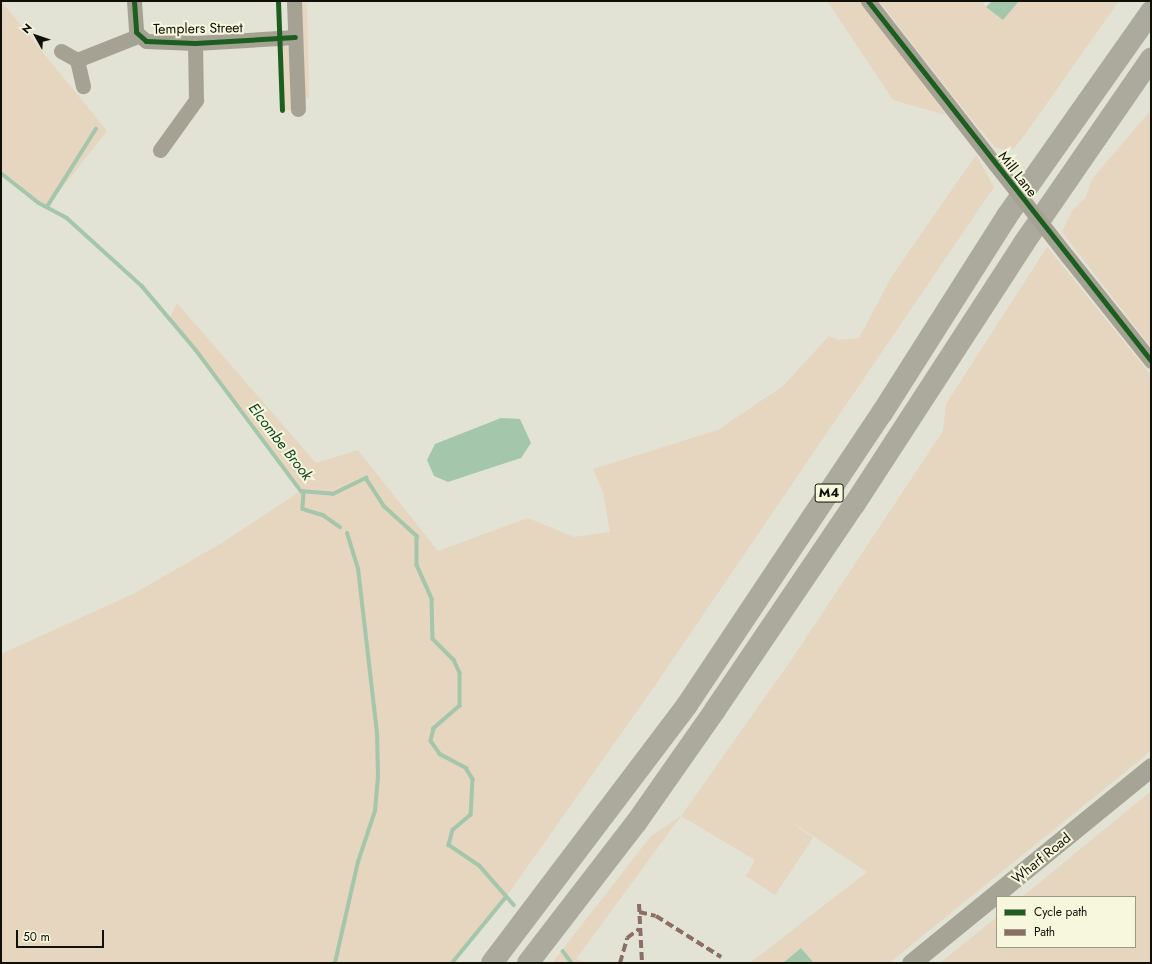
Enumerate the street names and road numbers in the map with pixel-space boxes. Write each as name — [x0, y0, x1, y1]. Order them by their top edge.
street label: Templers Street — [153, 19, 243, 37]
street label: Mill Lane — [995, 148, 1041, 200]
road number: M4 — [814, 482, 844, 504]
street label: Wharf Road — [1008, 829, 1074, 887]

